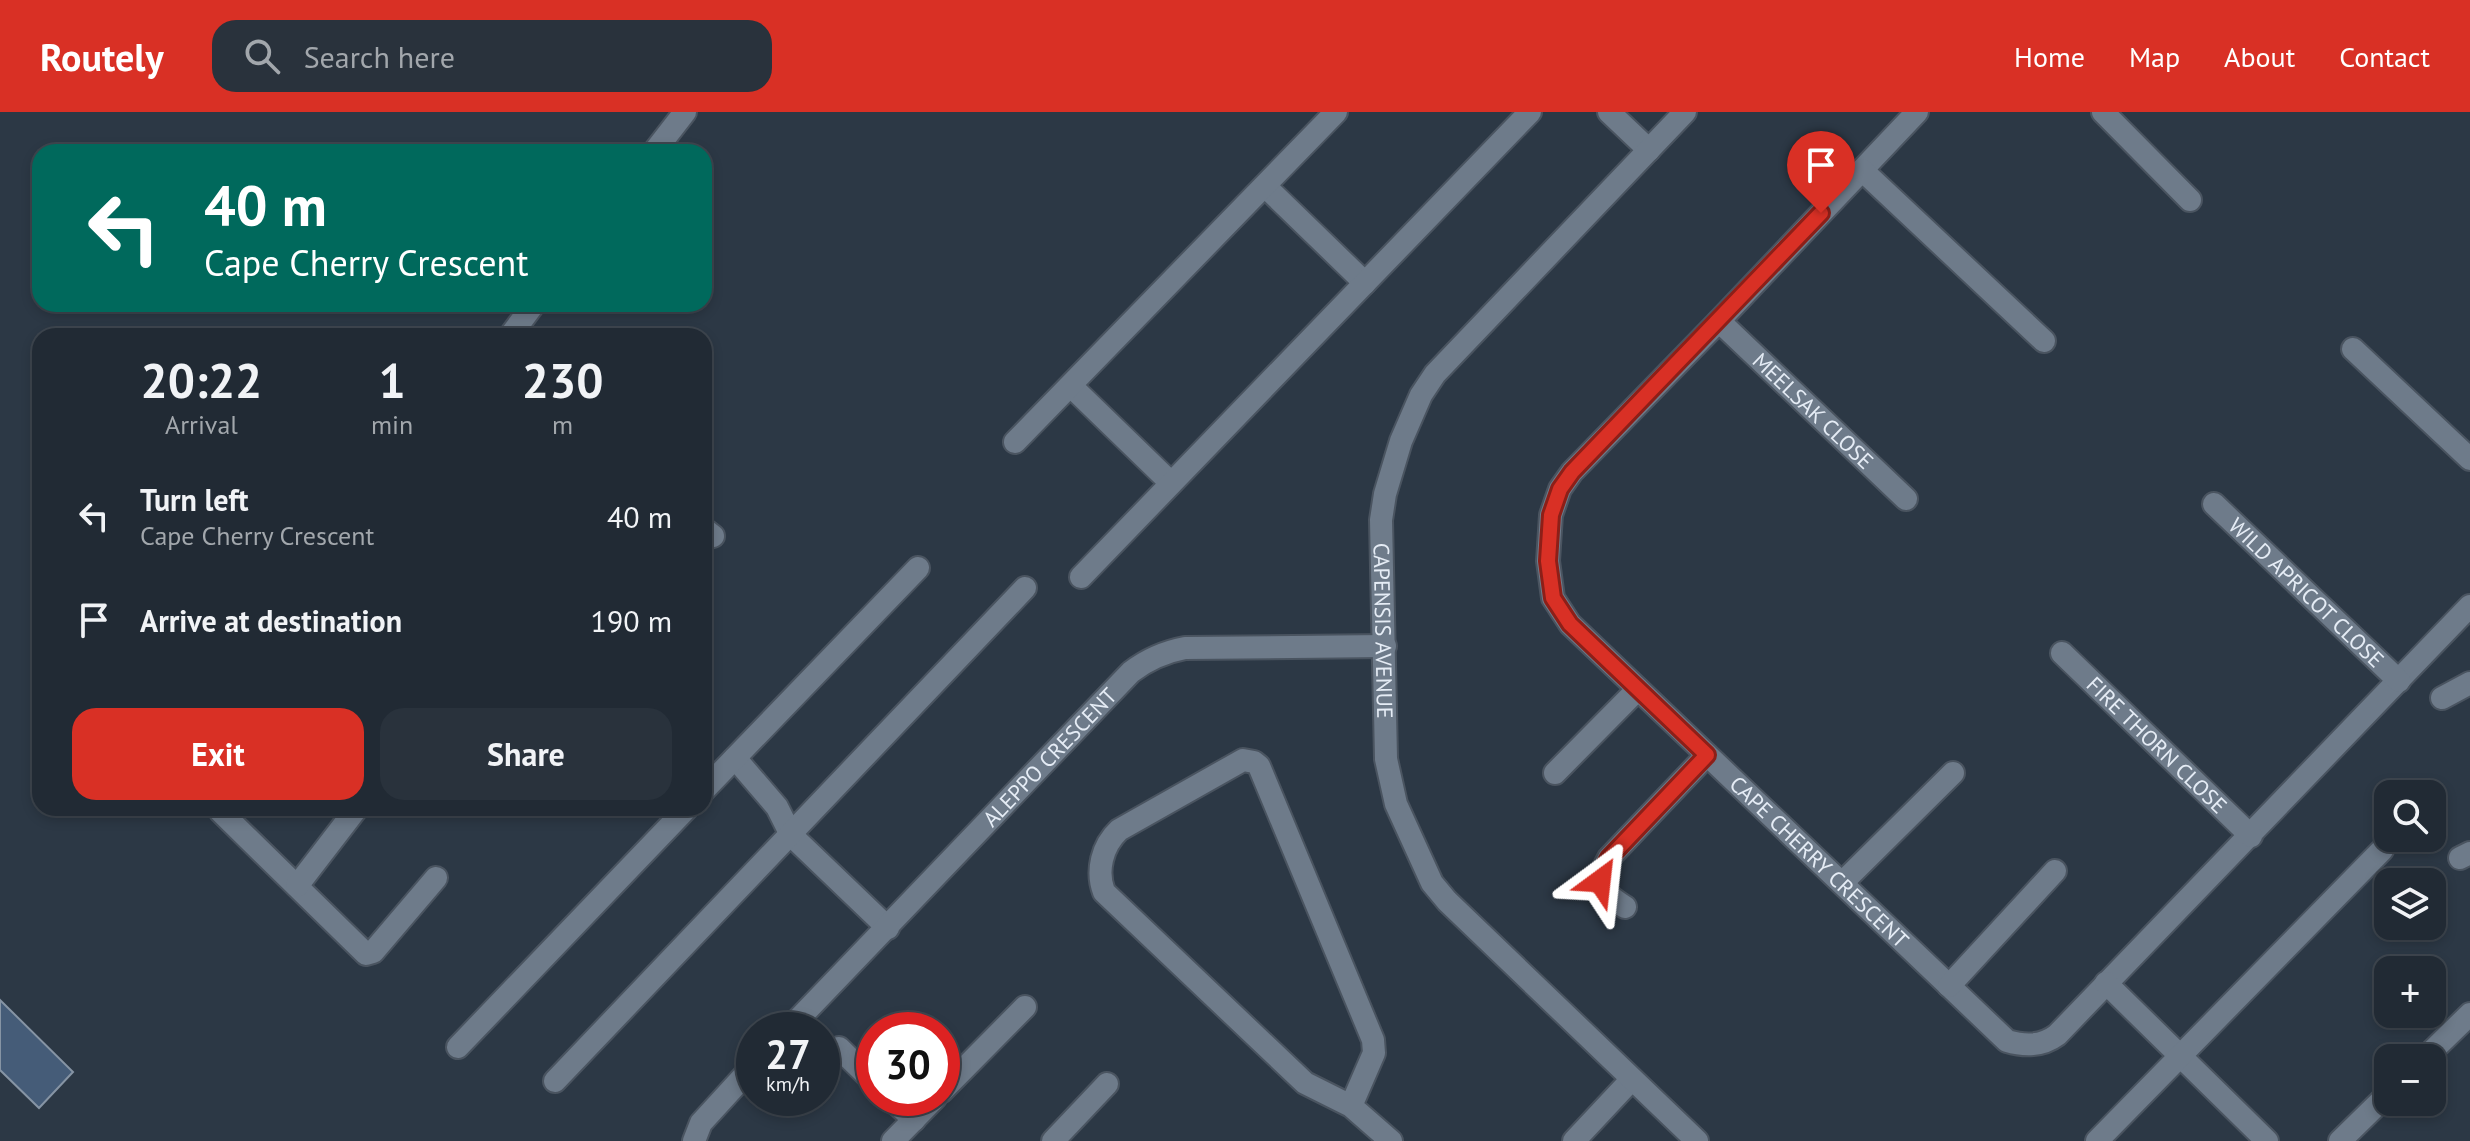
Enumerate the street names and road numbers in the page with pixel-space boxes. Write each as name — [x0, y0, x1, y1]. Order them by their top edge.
street label: MEELSAK CLOSE — [1747, 346, 1880, 475]
street label: WILD APRICOT CLOSE — [2223, 512, 2390, 673]
street label: CAPENSIS AVENUE — [1367, 543, 1399, 719]
street label: FIRE THORN CLOSE — [2081, 670, 2233, 819]
street label: ALEPPO CRESCENT — [977, 682, 1122, 832]
street label: CAPE CHERRY CRESCENT — [1724, 770, 1915, 954]

